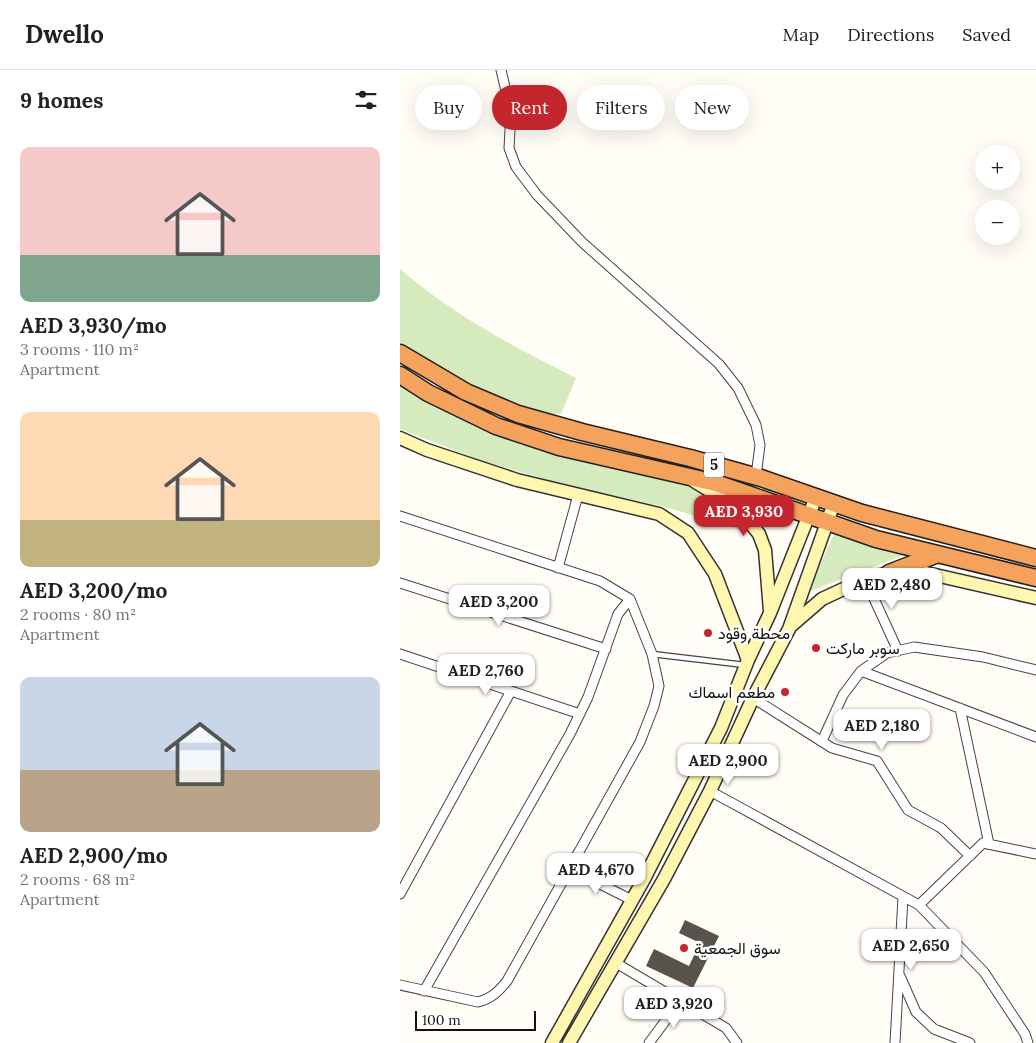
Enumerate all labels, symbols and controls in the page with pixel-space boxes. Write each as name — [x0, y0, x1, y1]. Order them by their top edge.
text: Dwello — [25, 19, 104, 50]
text: Map — [783, 23, 819, 46]
text: Directions — [847, 23, 934, 46]
text: Saved — [962, 23, 1011, 46]
chip: Buy — [415, 85, 482, 130]
chip: Rent — [492, 85, 567, 130]
chip: Filters — [577, 85, 665, 130]
chip: New — [675, 85, 749, 130]
icon: filters — [352, 86, 380, 114]
text: 9 homes — [20, 87, 103, 114]
map controls — [975, 145, 1020, 245]
button: + — [975, 145, 1020, 190]
icon: home — [155, 179, 245, 269]
button: − — [975, 200, 1020, 245]
text: AED 3,930/mo — [20, 312, 167, 339]
text: 3 rooms · 110 m² — [20, 339, 139, 359]
text: Apartment — [20, 359, 100, 379]
icon: home — [155, 444, 245, 534]
road number: 5 — [704, 452, 724, 478]
pin: AED 3,930 — [687, 494, 801, 537]
text: AED 3,930 — [705, 501, 783, 521]
pin: AED 2,480 — [835, 568, 949, 610]
text: AED 2,480 — [853, 574, 931, 594]
text: AED 3,200/mo — [20, 577, 167, 604]
pin: AED 3,200 — [442, 584, 556, 627]
text: AED 3,200 — [460, 591, 538, 611]
text: 2 rooms · 80 m² — [20, 604, 136, 624]
place label: محطة وقود — [718, 623, 790, 644]
text: Apartment — [20, 624, 100, 644]
marker: محطة وقود — [702, 627, 714, 639]
place label: سوبر ماركت — [826, 638, 900, 659]
marker: سوبر ماركت — [810, 642, 822, 654]
pin: AED 2,760 — [429, 654, 543, 696]
text: AED 2,760 — [448, 660, 524, 680]
place label: مطعم اسماك — [688, 682, 775, 703]
marker: مطعم اسماك — [779, 686, 791, 698]
pin: AED 2,180 — [825, 708, 939, 751]
icon: home — [155, 709, 245, 799]
text: AED 2,180 — [844, 715, 920, 735]
pin: AED 2,900 — [671, 744, 785, 786]
text: AED 2,900 — [688, 750, 768, 770]
text: AED 2,900/mo — [20, 842, 168, 869]
pin: AED 4,670 — [539, 852, 653, 895]
text: AED 4,670 — [558, 859, 634, 879]
text: 2 rooms · 68 m² — [20, 869, 135, 889]
text: Apartment — [20, 889, 100, 909]
pin: AED 2,650 — [854, 928, 968, 971]
text: AED 2,650 — [872, 935, 950, 955]
place label: سوق الجمعية — [694, 938, 781, 959]
marker: سوق الجمعية — [678, 942, 690, 954]
pin: AED 3,920 — [617, 986, 731, 1029]
text: AED 3,920 — [635, 993, 713, 1013]
scale bar — [415, 1008, 536, 1031]
text: 100 m — [422, 1011, 461, 1029]

